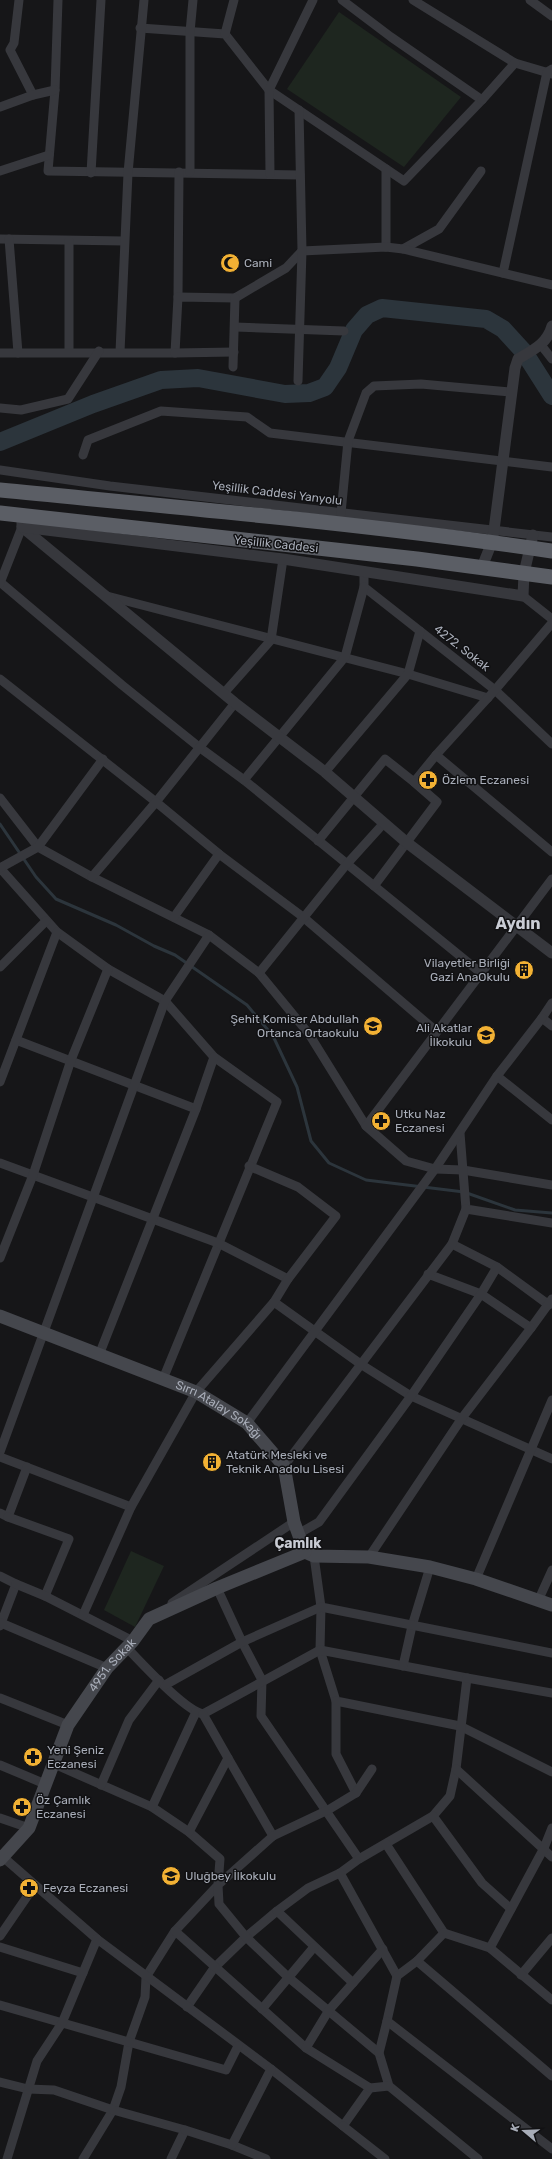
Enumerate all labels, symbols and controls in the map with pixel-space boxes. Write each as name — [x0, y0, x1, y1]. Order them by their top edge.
mosque icon: Cami — [219, 252, 241, 274]
place label: Cami — [244, 256, 272, 270]
street label: Yeşillik Caddesi Yanyolu — [211, 478, 343, 508]
street label: Yeşillik Caddesi — [233, 533, 319, 555]
street label: 4272. Sokak — [431, 622, 493, 675]
pharmacy icon: Özlem Eczanesi — [417, 769, 439, 791]
place label: Özlem Eczanesi — [442, 773, 529, 787]
district label: Aydın — [495, 914, 541, 933]
place label: Vilayetler Birliği Gazi AnaOkulu — [424, 956, 510, 984]
building icon: Vilayetler Birliği Gazi AnaOkulu — [513, 959, 535, 981]
place label: Şehit Komiser Abdullah Ortanca Ortaokulu — [231, 1012, 359, 1040]
school or university icon: Şehit Komiser Abdullah Ortanca Ortaokulu — [362, 1015, 384, 1037]
place label: Ali Akatlar İlkokulu — [416, 1021, 472, 1049]
school or university icon: Ali Akatlar İlkokulu — [475, 1024, 497, 1046]
place label: Utku Naz Eczanesi — [395, 1107, 446, 1135]
pharmacy icon: Utku Naz Eczanesi — [370, 1110, 392, 1132]
street label: Sırrı Atalay Sokağı — [174, 1378, 265, 1442]
place label: Atatürk Mesleki ve Teknik Anadolu Lisesi — [226, 1448, 344, 1476]
building icon: Atatürk Mesleki ve Teknik Anadolu Lisesi — [201, 1451, 223, 1473]
district label: Çamlık — [274, 1535, 322, 1552]
street label: 4951. Sokak — [86, 1635, 139, 1694]
place label: Yeni Şeniz Eczanesi — [47, 1743, 104, 1771]
pharmacy icon: Yeni Şeniz Eczanesi — [22, 1746, 44, 1768]
place label: Öz Çamlık Eczanesi — [36, 1793, 91, 1821]
pharmacy icon: Öz Çamlık Eczanesi — [11, 1796, 33, 1818]
school or university icon: Uluğbey İlkokulu — [160, 1865, 182, 1887]
place label: Uluğbey İlkokulu — [185, 1869, 276, 1883]
pharmacy icon: Feyza Eczanesi — [18, 1877, 40, 1899]
place label: Feyza Eczanesi — [43, 1881, 128, 1895]
north arrow — [504, 2111, 544, 2151]
text: K — [508, 2122, 523, 2133]

